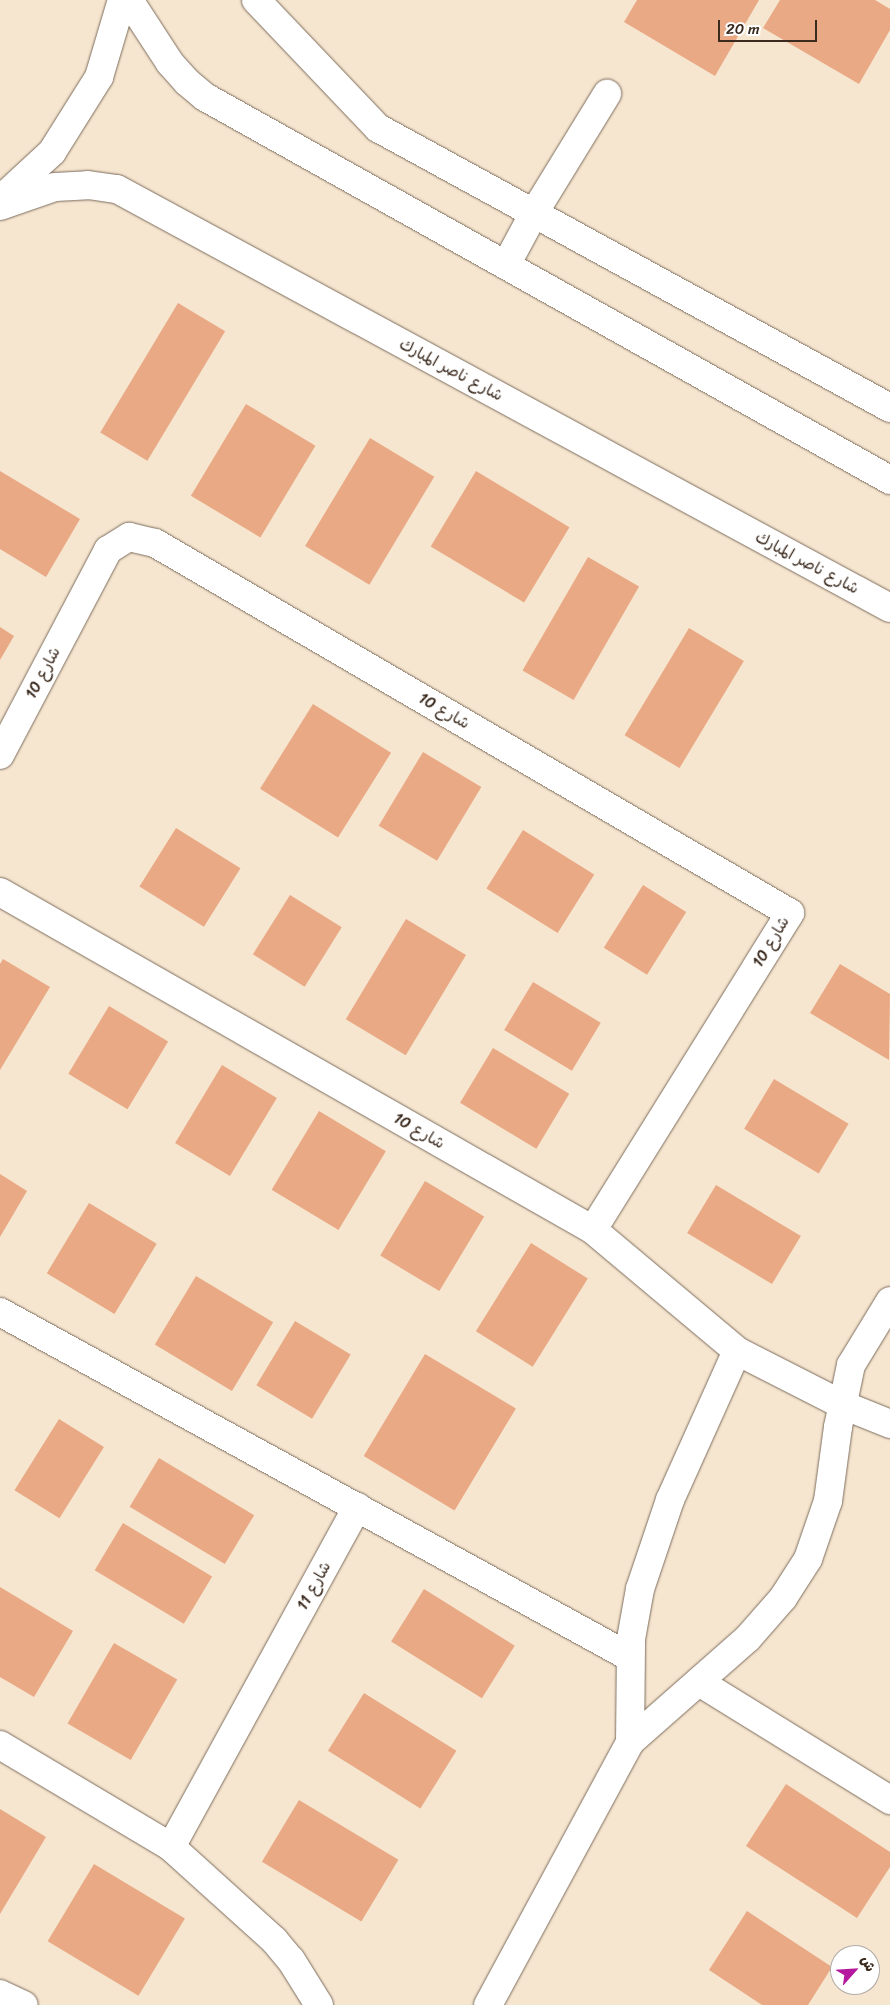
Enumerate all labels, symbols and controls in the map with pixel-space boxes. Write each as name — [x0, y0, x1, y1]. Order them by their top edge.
scale bar — [720, 10, 819, 42]
text: 20 m — [726, 16, 760, 42]
street label: شارع ناصر المبارك — [396, 335, 506, 405]
street label: شارع ناصر المبارك — [752, 528, 862, 598]
street label: شارع 10 — [21, 644, 65, 702]
street label: شارع 10 — [415, 689, 473, 733]
street label: شارع 10 — [748, 913, 794, 971]
street label: شارع 10 — [390, 1109, 448, 1153]
street label: شارع 11 — [293, 1558, 335, 1614]
north arrow — [830, 1945, 880, 1995]
text: ش — [853, 1951, 883, 1976]

